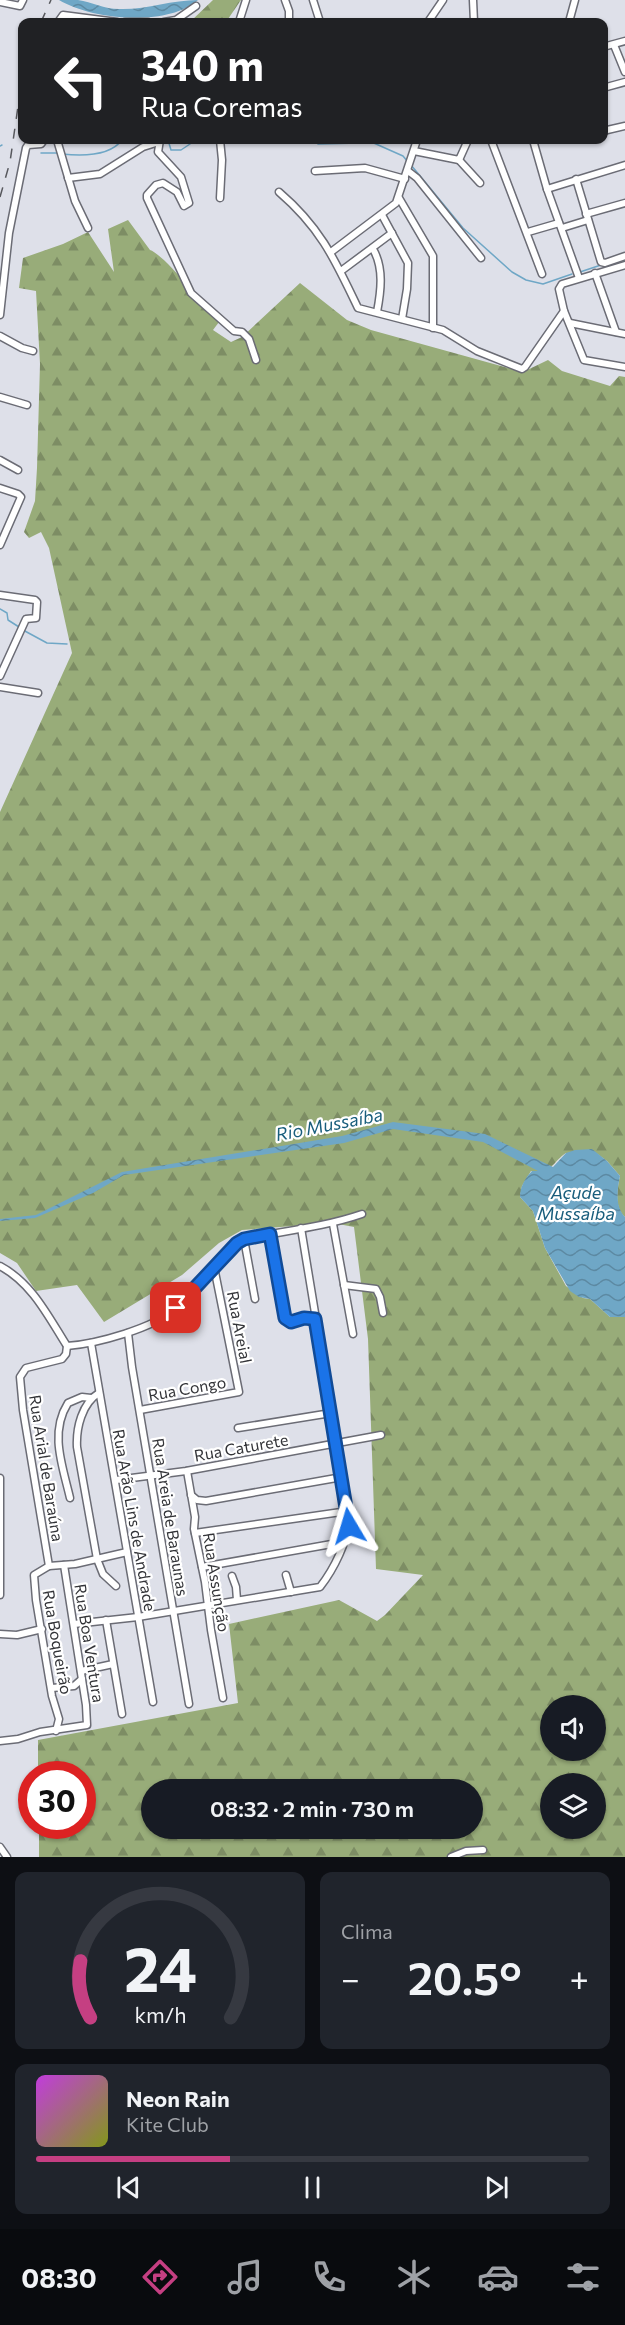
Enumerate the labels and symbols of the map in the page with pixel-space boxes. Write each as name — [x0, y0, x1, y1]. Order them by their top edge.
water label: Rio Mussaíba — [274, 1103, 384, 1145]
water label: Açude Mussaíba — [537, 1181, 615, 1224]
pin — [150, 1282, 201, 1333]
street label: Rua Areial — [224, 1289, 256, 1365]
street label: Rua Congo — [147, 1372, 227, 1404]
street label: Rua Arial de Baraúna — [26, 1393, 68, 1543]
street label: Rua Arão Lins de Andrade — [110, 1428, 160, 1612]
street label: Rua Caturete — [192, 1429, 290, 1465]
street label: Rua Areia de Baraunas — [149, 1437, 193, 1597]
position arrow — [317, 1494, 381, 1558]
street label: Rua Assunção — [200, 1531, 234, 1633]
street label: Rua Boa Ventura — [71, 1582, 109, 1704]
street label: Rua Boqueirão — [39, 1588, 77, 1696]
speed limit sign: 30 — [18, 1761, 96, 1839]

